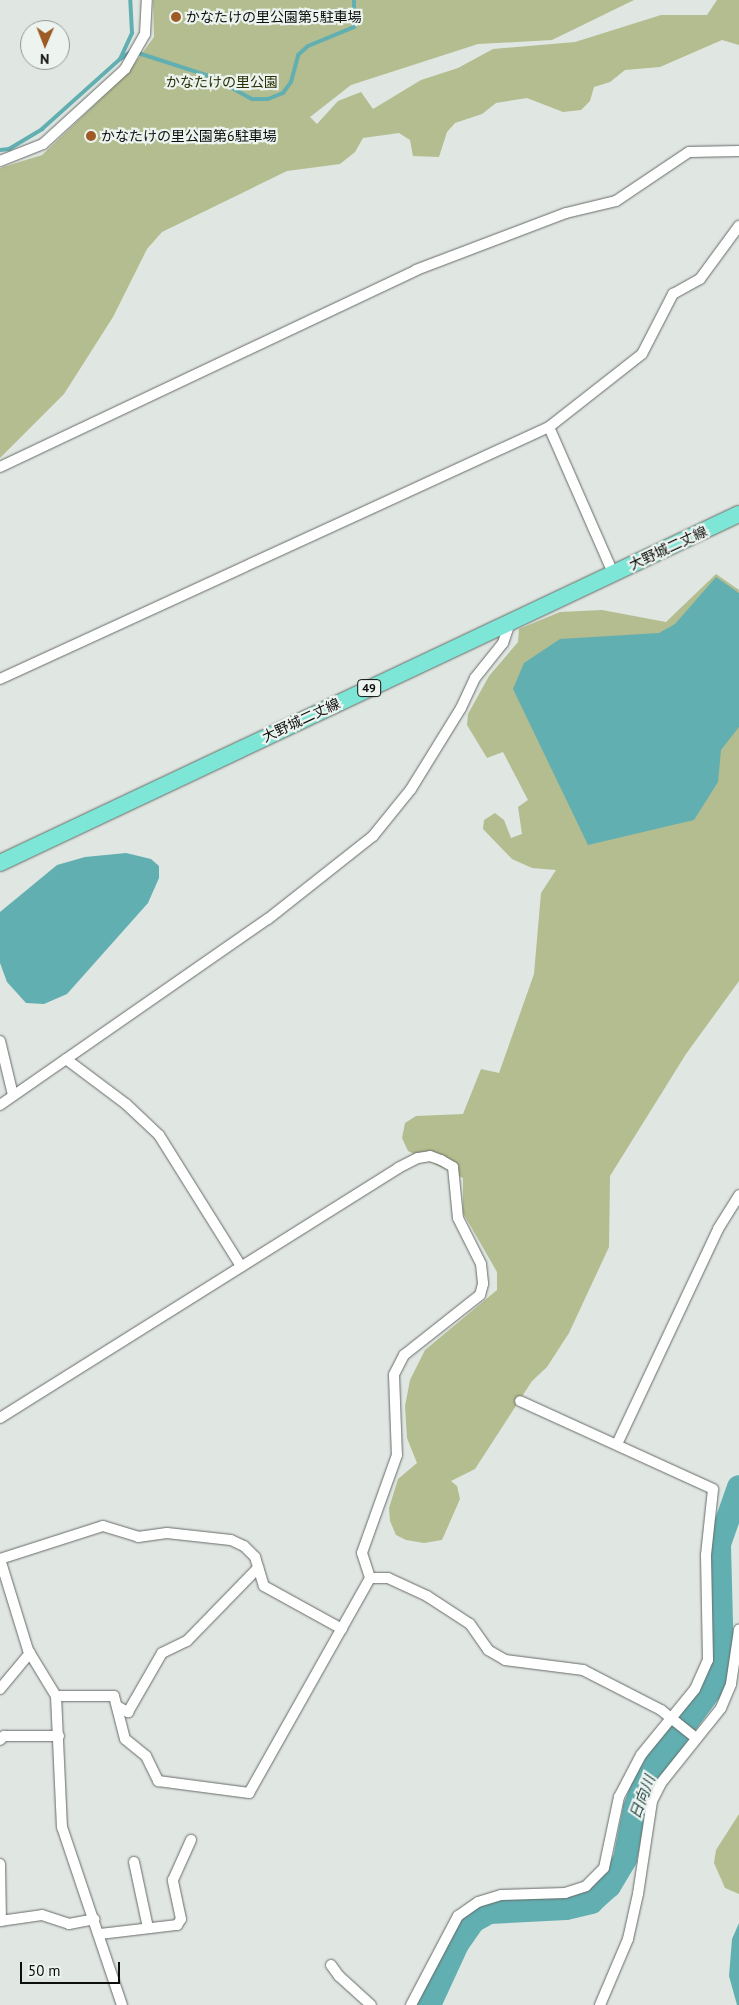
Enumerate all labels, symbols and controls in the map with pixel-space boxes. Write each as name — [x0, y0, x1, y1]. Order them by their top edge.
place label: かなたけの里公園第5駐車場 — [186, 9, 362, 25]
marker: かなたけの里公園第5駐車場 — [170, 11, 182, 23]
north arrow — [20, 20, 70, 70]
text: N — [40, 50, 50, 68]
park label: かなたけの里公園 — [166, 74, 278, 90]
place label: かなたけの里公園第6駐車場 — [101, 128, 277, 144]
marker: かなたけの里公園第6駐車場 — [85, 130, 97, 142]
street label: 大野城二丈線 — [626, 523, 710, 573]
road number: 49 — [356, 678, 382, 698]
street label: 大野城二丈線 — [259, 695, 343, 745]
water label: 日向川 — [626, 1773, 658, 1821]
scale bar — [22, 1952, 122, 1984]
text: 50 m — [28, 1961, 61, 1980]

